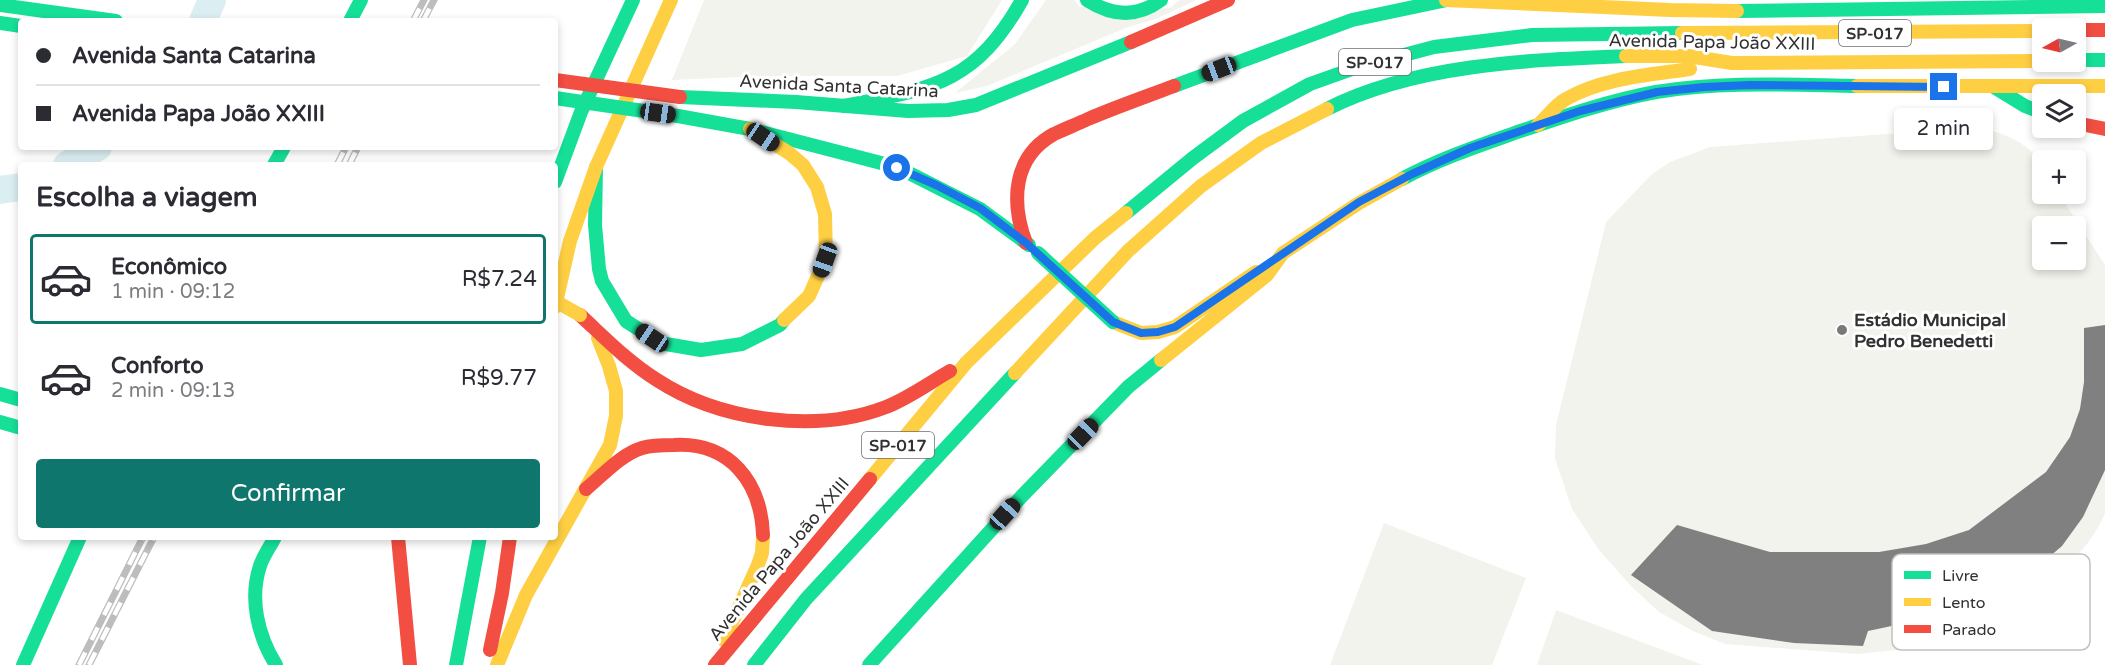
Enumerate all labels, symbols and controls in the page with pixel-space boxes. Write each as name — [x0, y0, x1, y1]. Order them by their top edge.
north arrow — [2032, 18, 2086, 72]
map controls — [2032, 18, 2086, 270]
road number: SP-017 — [1839, 20, 1911, 46]
street label: Avenida Papa João XXIII — [1608, 29, 1816, 55]
text: Avenida Santa Catarina — [72, 43, 316, 69]
road number: SP-017 — [1339, 49, 1411, 75]
car — [1199, 54, 1239, 84]
street label: Avenida Santa Catarina — [739, 70, 939, 102]
route end — [1930, 73, 1957, 100]
button: layers — [2032, 84, 2086, 138]
text: Avenida Papa João XXIII — [72, 101, 325, 127]
car — [639, 102, 677, 124]
callout: 2 min — [1894, 108, 1994, 150]
text: 2 min — [1917, 117, 1970, 141]
car — [743, 119, 783, 155]
button: + — [2032, 150, 2086, 204]
route start — [883, 154, 910, 181]
text: Escolha a viagem — [36, 181, 258, 214]
button: − — [2032, 216, 2086, 270]
car — [810, 240, 840, 280]
icon: car — [39, 252, 93, 306]
text: Econômico — [111, 254, 227, 280]
text: R$7.24 — [462, 266, 537, 292]
text: 1 min · 09:12 — [111, 280, 235, 304]
place label: Estádio Municipal Pedro Benedetti — [1854, 309, 2006, 352]
car — [632, 320, 672, 356]
marker: Estádio Municipal Pedro Benedetti — [1835, 323, 1849, 337]
icon: car — [39, 351, 93, 405]
text: Conforto — [111, 353, 204, 379]
text: R$9.77 — [461, 365, 537, 391]
text: 2 min · 09:13 — [111, 379, 235, 403]
car — [1064, 415, 1102, 453]
road number: SP-017 — [862, 432, 934, 458]
button: Confirmar — [36, 459, 540, 528]
street label: Avenida Papa João XXIII — [704, 473, 854, 645]
car — [986, 495, 1024, 533]
legend — [1892, 554, 2090, 650]
text: Livre — [1942, 566, 1979, 586]
text: Lento — [1942, 593, 1986, 613]
text: Parado — [1942, 620, 1996, 640]

